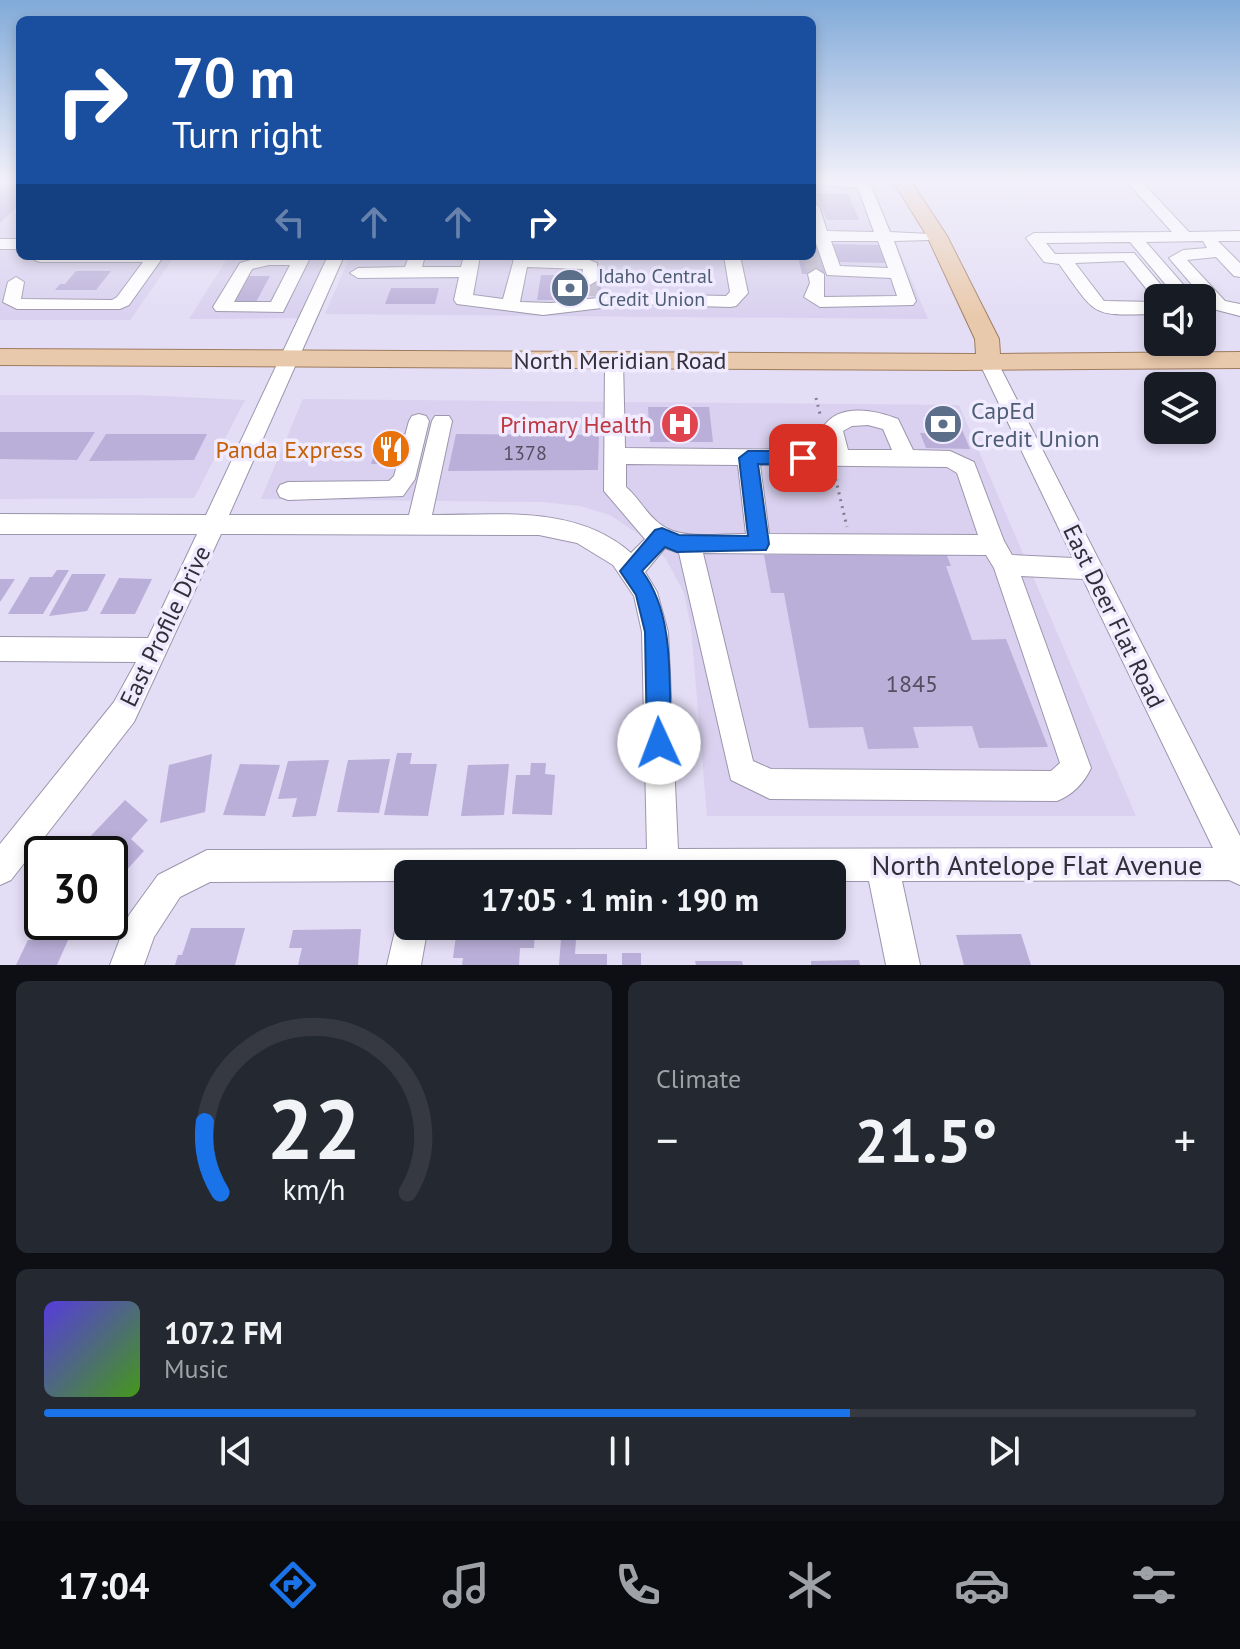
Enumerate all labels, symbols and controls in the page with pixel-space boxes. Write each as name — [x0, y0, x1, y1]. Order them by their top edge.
text: 70 m — [172, 41, 295, 113]
icon: right — [40, 48, 144, 152]
text: Turn right — [172, 111, 322, 158]
icon: left — [268, 200, 312, 244]
icon: ahead — [352, 200, 396, 244]
icon: ahead — [436, 200, 480, 244]
icon: right — [520, 200, 564, 244]
place label: Idaho Central Credit Union — [598, 263, 713, 312]
bank icon: Idaho Central Credit Union — [549, 267, 591, 309]
map controls — [1144, 284, 1216, 444]
button: sound — [1144, 284, 1216, 356]
street label: North Meridian Road — [514, 345, 726, 376]
button: layers — [1144, 372, 1216, 444]
place label: CapEd Credit Union — [971, 395, 1100, 454]
hospital icon: Primary Health — [659, 403, 701, 445]
bank icon: CapEd Credit Union — [922, 403, 964, 445]
place label: Primary Health — [500, 409, 652, 440]
pin — [769, 424, 837, 492]
restaurant icon: Panda Express — [370, 428, 412, 470]
place label: Panda Express — [215, 434, 363, 465]
icon: arrive — [781, 436, 825, 480]
house number: 1378 — [503, 440, 547, 466]
street label: East Deer Flat Road — [1056, 519, 1172, 713]
street label: East Profile Drive — [113, 540, 217, 712]
house number: 1845 — [886, 668, 938, 699]
position arrow — [617, 701, 701, 785]
speed limit sign: 30 — [24, 836, 128, 940]
street label: North Antelope Flat Avenue — [872, 846, 1202, 883]
text: 17:05 · 1 min · 190 m — [481, 880, 759, 919]
text: Climate — [656, 1062, 741, 1095]
text: 22 — [267, 1074, 361, 1182]
text: 21.5° — [854, 1101, 998, 1179]
text: − — [656, 1111, 678, 1168]
text: + — [1174, 1111, 1196, 1168]
text: km/h — [283, 1171, 345, 1208]
text: 107.2 FM — [164, 1313, 283, 1352]
text: Music — [164, 1352, 228, 1385]
icon: previous — [214, 1429, 258, 1473]
icon: pause — [598, 1429, 642, 1473]
icon: next — [982, 1429, 1026, 1473]
icon: directions — [265, 1557, 321, 1613]
icon: music — [438, 1557, 494, 1613]
icon: phone — [610, 1557, 666, 1613]
icon: climate — [782, 1557, 838, 1613]
icon: car — [954, 1557, 1010, 1613]
icon: filters — [1126, 1557, 1182, 1613]
text: 17:04 — [58, 1562, 149, 1609]

